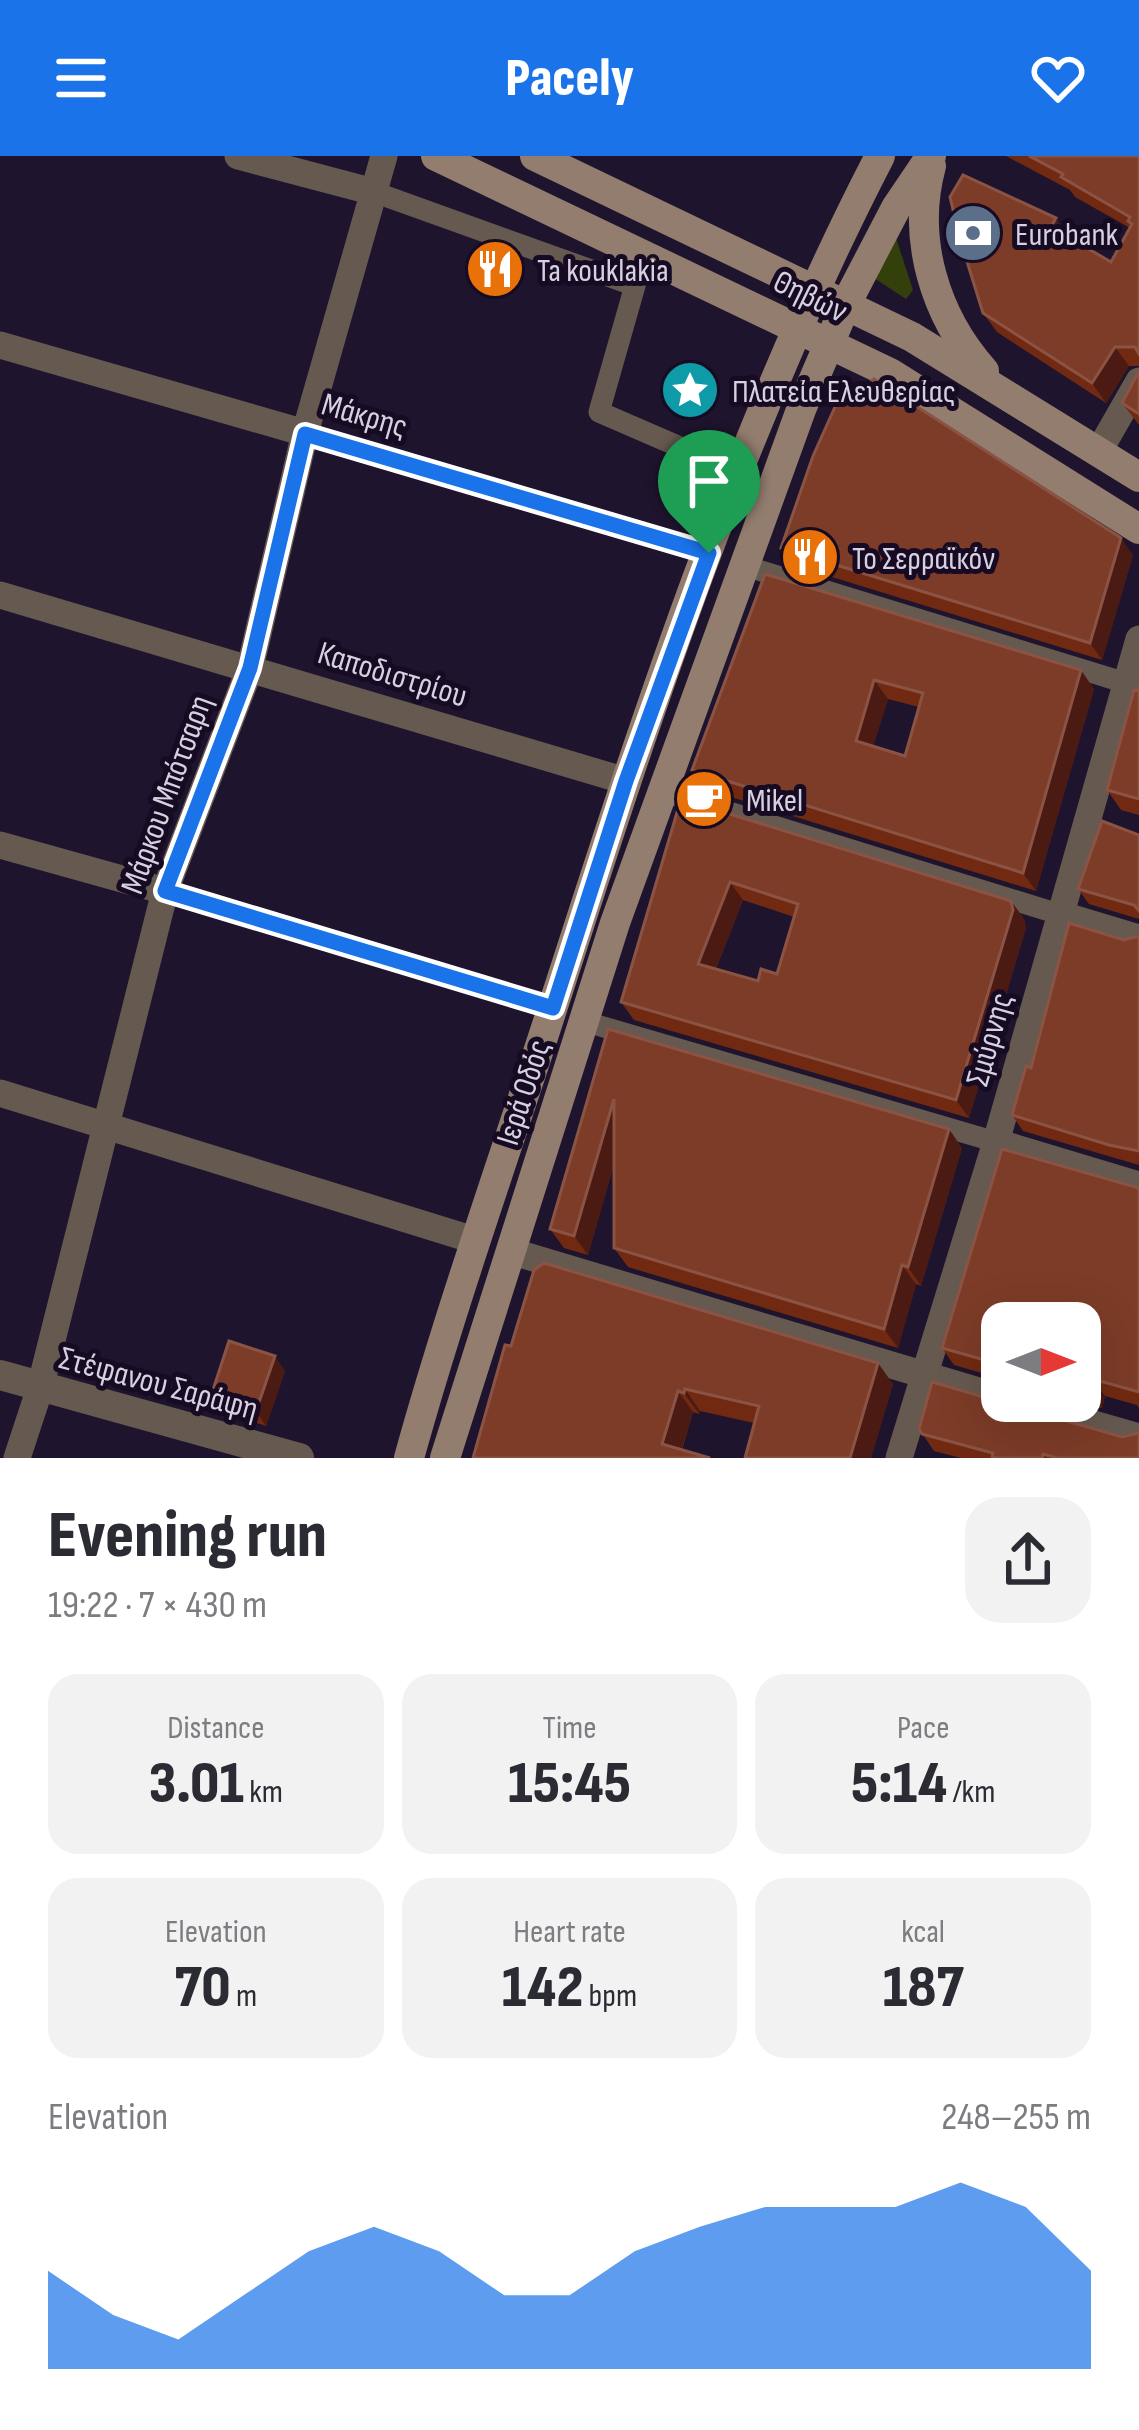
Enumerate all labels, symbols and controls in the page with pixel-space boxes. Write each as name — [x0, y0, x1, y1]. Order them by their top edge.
icon: menu — [48, 45, 114, 111]
icon: heart — [1025, 45, 1091, 111]
text: Pacely — [505, 46, 634, 111]
bank icon: Eurobank — [942, 202, 1004, 264]
place label: Eurobank — [1015, 215, 1119, 255]
restaurant icon: Ta kouklakia — [464, 238, 526, 300]
place label: Ta kouklakia — [537, 251, 669, 291]
street label: Θηβών — [767, 262, 854, 332]
place icon: Πλατεία Ελευθερίας — [659, 359, 721, 421]
place label: Πλατεία Ελευθερίας — [732, 372, 956, 412]
street label: Μάκρης — [317, 385, 412, 447]
pin — [658, 430, 760, 553]
icon: arrive — [676, 448, 742, 514]
restaurant icon: Το Σερραϊκόν — [779, 526, 841, 588]
place label: Το Σερραϊκόν — [852, 539, 995, 579]
street label: Καποδιστρίου — [313, 633, 472, 717]
street label: Μάρκου Μπότσαρη — [112, 690, 221, 899]
cafe icon: Mikel — [673, 768, 735, 830]
place label: Mikel — [746, 781, 803, 821]
street label: Σμύρνης — [958, 988, 1022, 1091]
street label: Ιερά Οδός — [488, 1035, 560, 1150]
north arrow — [981, 1302, 1101, 1422]
map controls — [981, 1302, 1101, 1422]
street label: Στέφανου Σαράφη — [55, 1338, 262, 1430]
text: Evening run — [48, 1497, 327, 1576]
button: share — [965, 1497, 1091, 1623]
text: 19:22 · 7 × 430 m — [48, 1582, 267, 1629]
text: Distance — [167, 1708, 264, 1748]
text: Time — [542, 1708, 596, 1748]
text: Pace — [897, 1708, 949, 1748]
text: 3.01 — [149, 1748, 244, 1820]
text: 15:45 — [508, 1748, 631, 1820]
text: 5:14 — [851, 1748, 947, 1820]
text: km — [244, 1772, 283, 1812]
text: /km — [947, 1772, 995, 1812]
text: Elevation — [165, 1912, 267, 1952]
text: Heart rate — [513, 1912, 626, 1952]
text: kcal — [901, 1912, 945, 1952]
text: 70 — [174, 1952, 231, 2024]
text: 142 — [502, 1952, 583, 2024]
text: 187 — [883, 1952, 964, 2024]
text: m — [231, 1976, 257, 2016]
text: bpm — [583, 1976, 637, 2016]
text: Elevation — [48, 2094, 168, 2141]
text: 248–255 m — [941, 2094, 1091, 2141]

